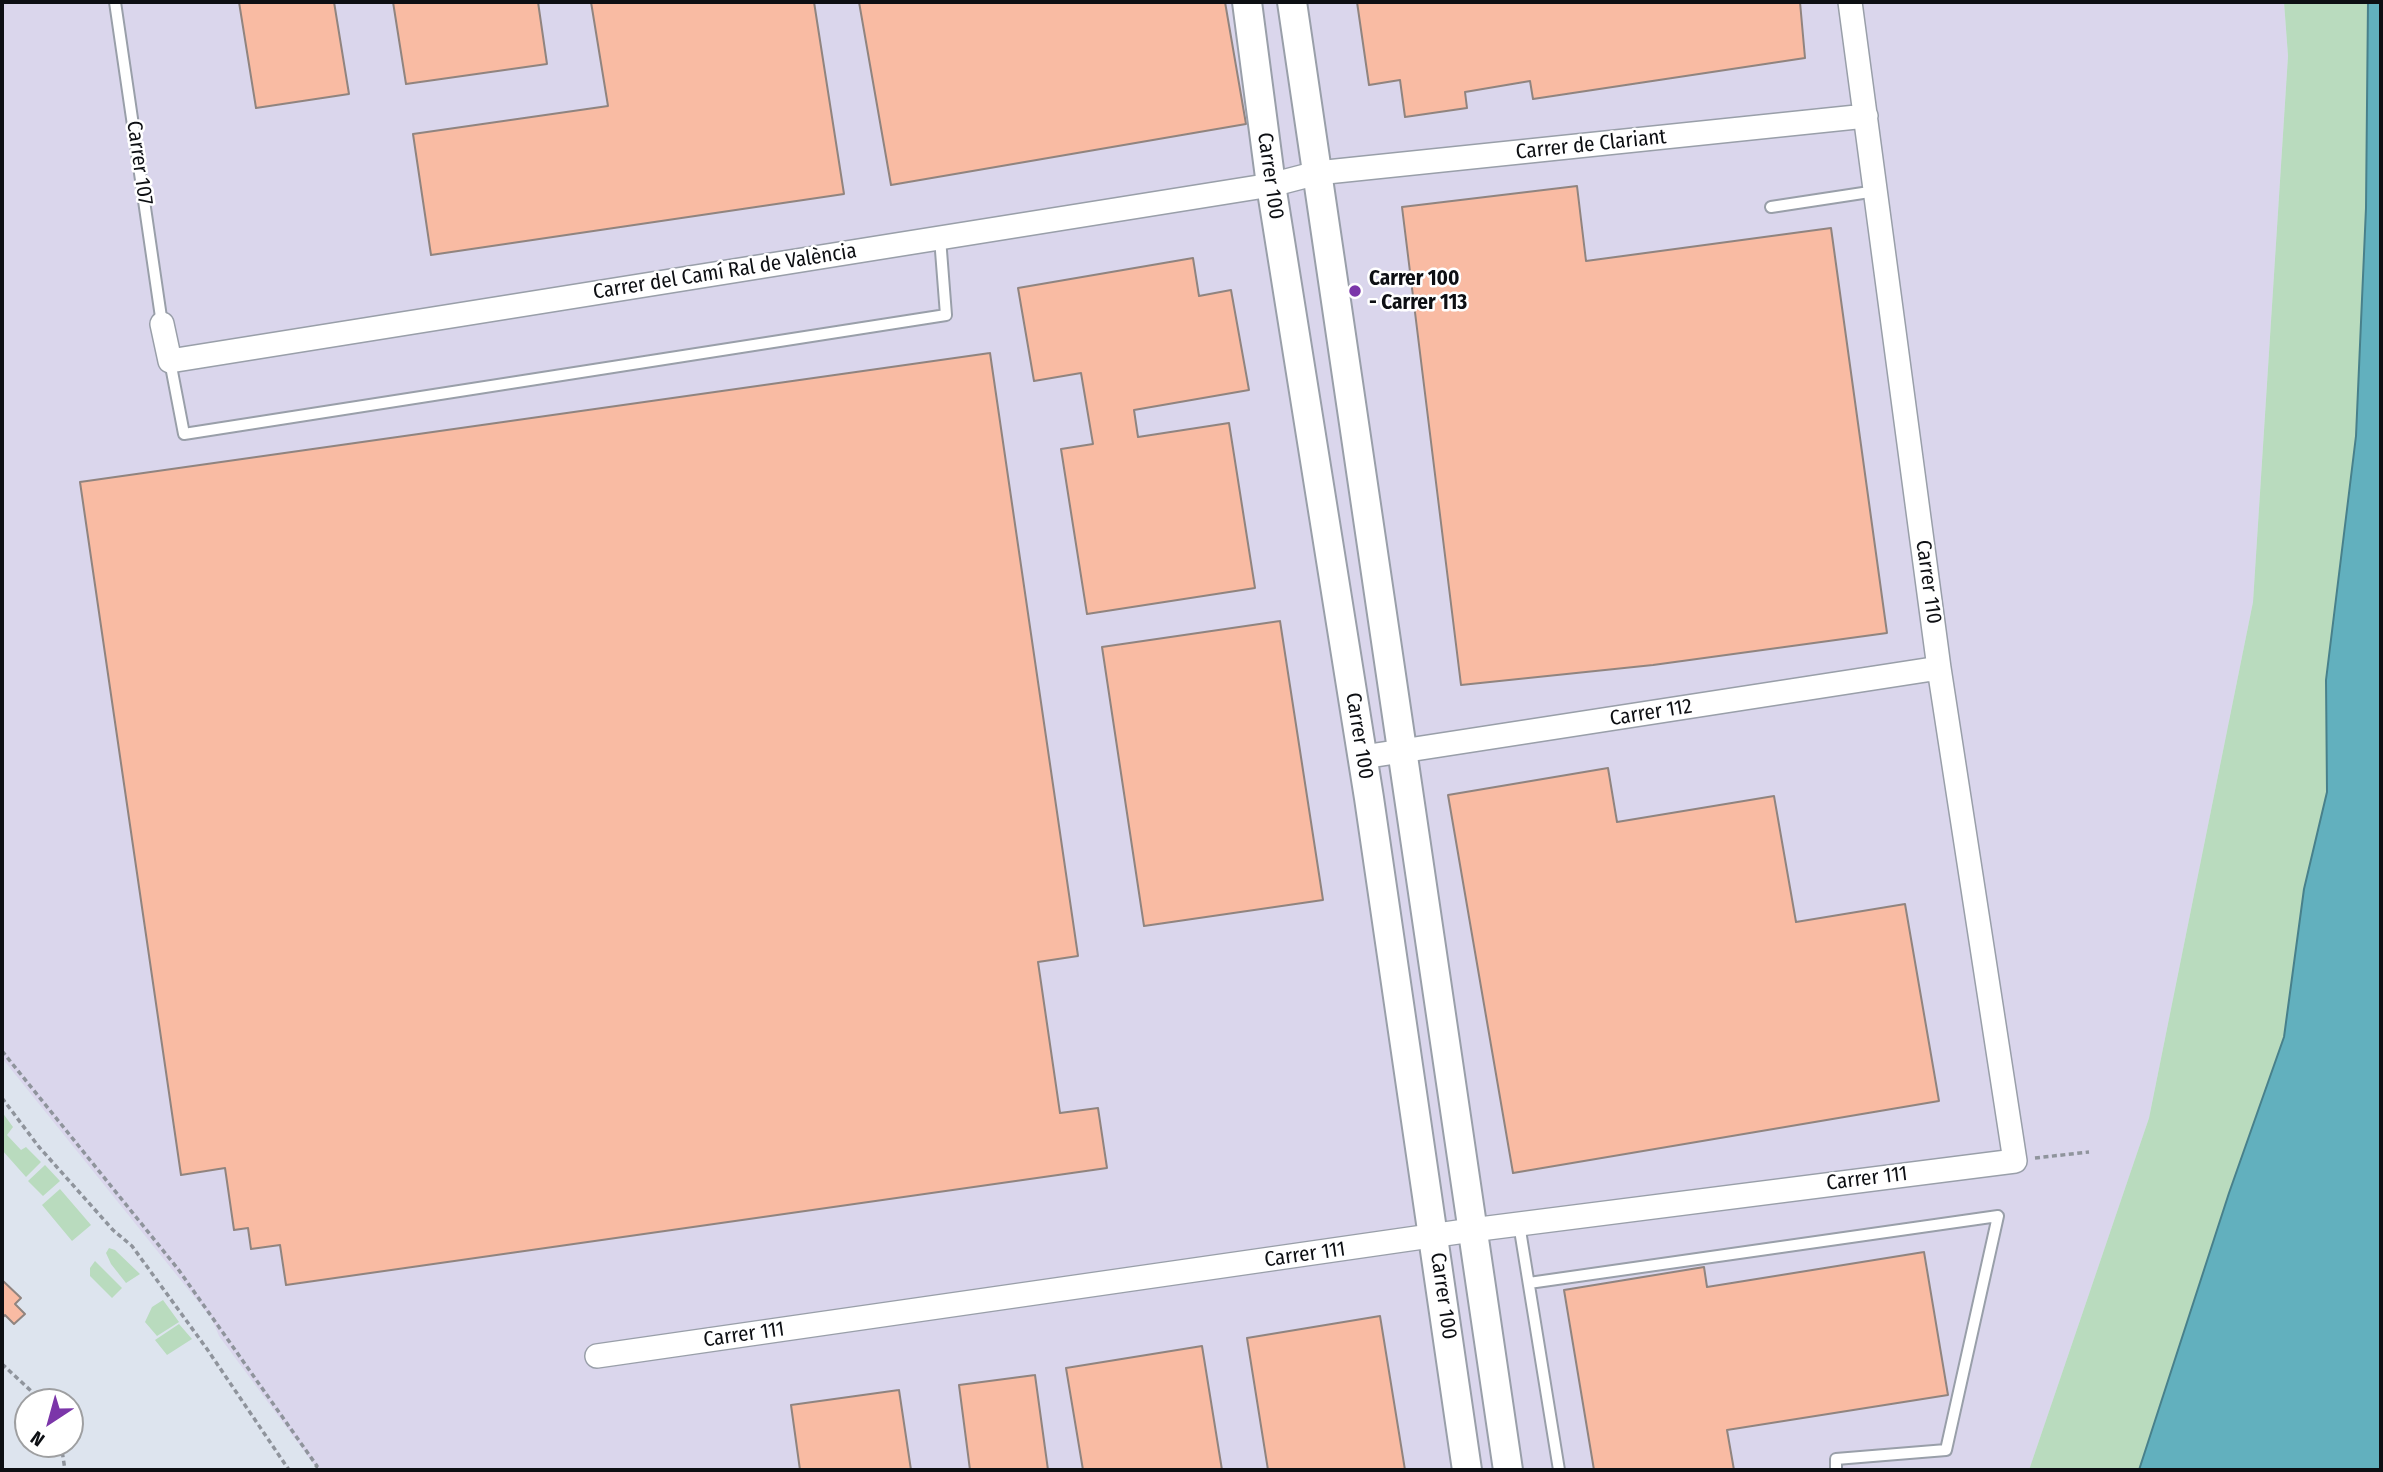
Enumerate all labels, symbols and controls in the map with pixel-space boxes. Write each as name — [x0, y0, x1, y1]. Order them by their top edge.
street label: Carrer 107 — [121, 119, 157, 207]
street label: Carrer de Clariant — [1515, 125, 1667, 165]
street label: Carrer 100 — [1251, 131, 1289, 221]
street label: Carrer del Camí Ral de València — [591, 239, 859, 305]
place label: Carrer 100 - Carrer 113 — [1369, 266, 1467, 316]
marker: Carrer 100 - Carrer 113 — [1347, 283, 1363, 299]
street label: Carrer 110 — [1910, 538, 1946, 626]
street label: Carrer 100 — [1340, 691, 1378, 781]
street label: Carrer 112 — [1608, 694, 1694, 732]
street label: Carrer 111 — [1825, 1162, 1909, 1196]
street label: Carrer 111 — [1263, 1237, 1347, 1273]
street label: Carrer 100 — [1424, 1251, 1462, 1341]
street label: Carrer 111 — [702, 1317, 786, 1353]
north arrow — [14, 1388, 84, 1458]
text: N — [26, 1426, 49, 1451]

